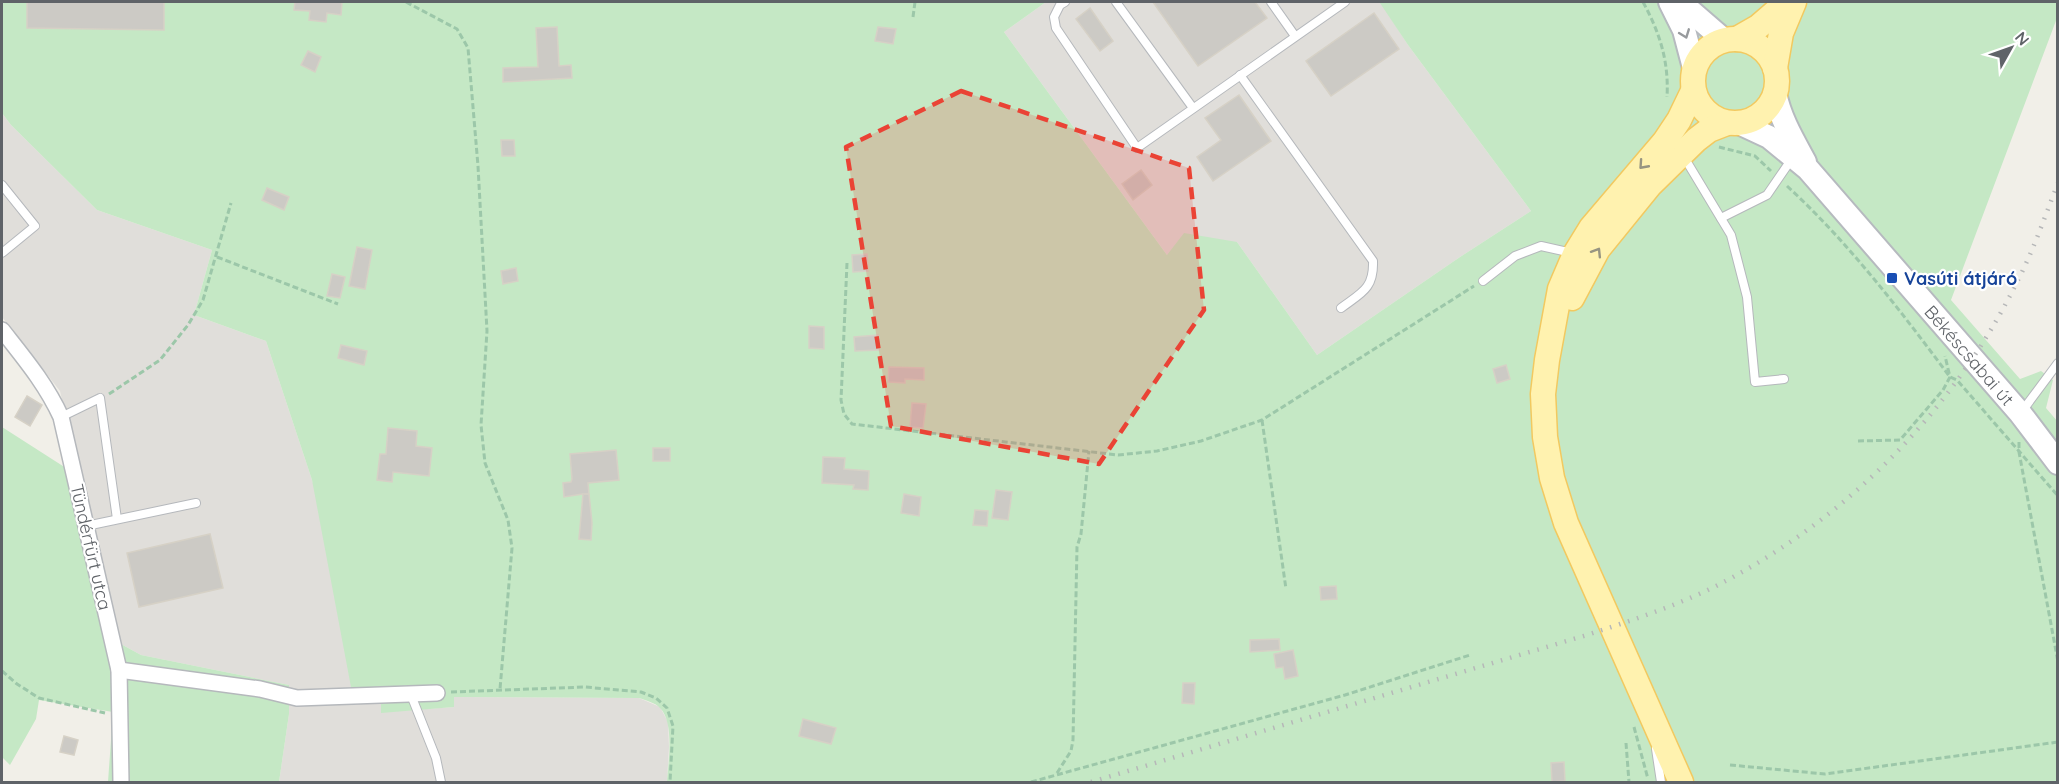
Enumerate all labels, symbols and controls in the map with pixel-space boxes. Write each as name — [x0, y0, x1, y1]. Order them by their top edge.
north arrow — [1981, 18, 2041, 78]
text: N — [2011, 27, 2034, 49]
one-way arrow — [1677, 28, 1690, 39]
one-way arrow — [1639, 159, 1650, 169]
one-way arrow — [1590, 248, 1601, 259]
place label: Vasúti átjáró — [1904, 267, 2017, 290]
marker: Vasúti átjáró — [1885, 271, 1899, 285]
street label: Békéscsabai út — [1920, 300, 2019, 410]
street label: Tündérfürt utca — [65, 482, 117, 612]

